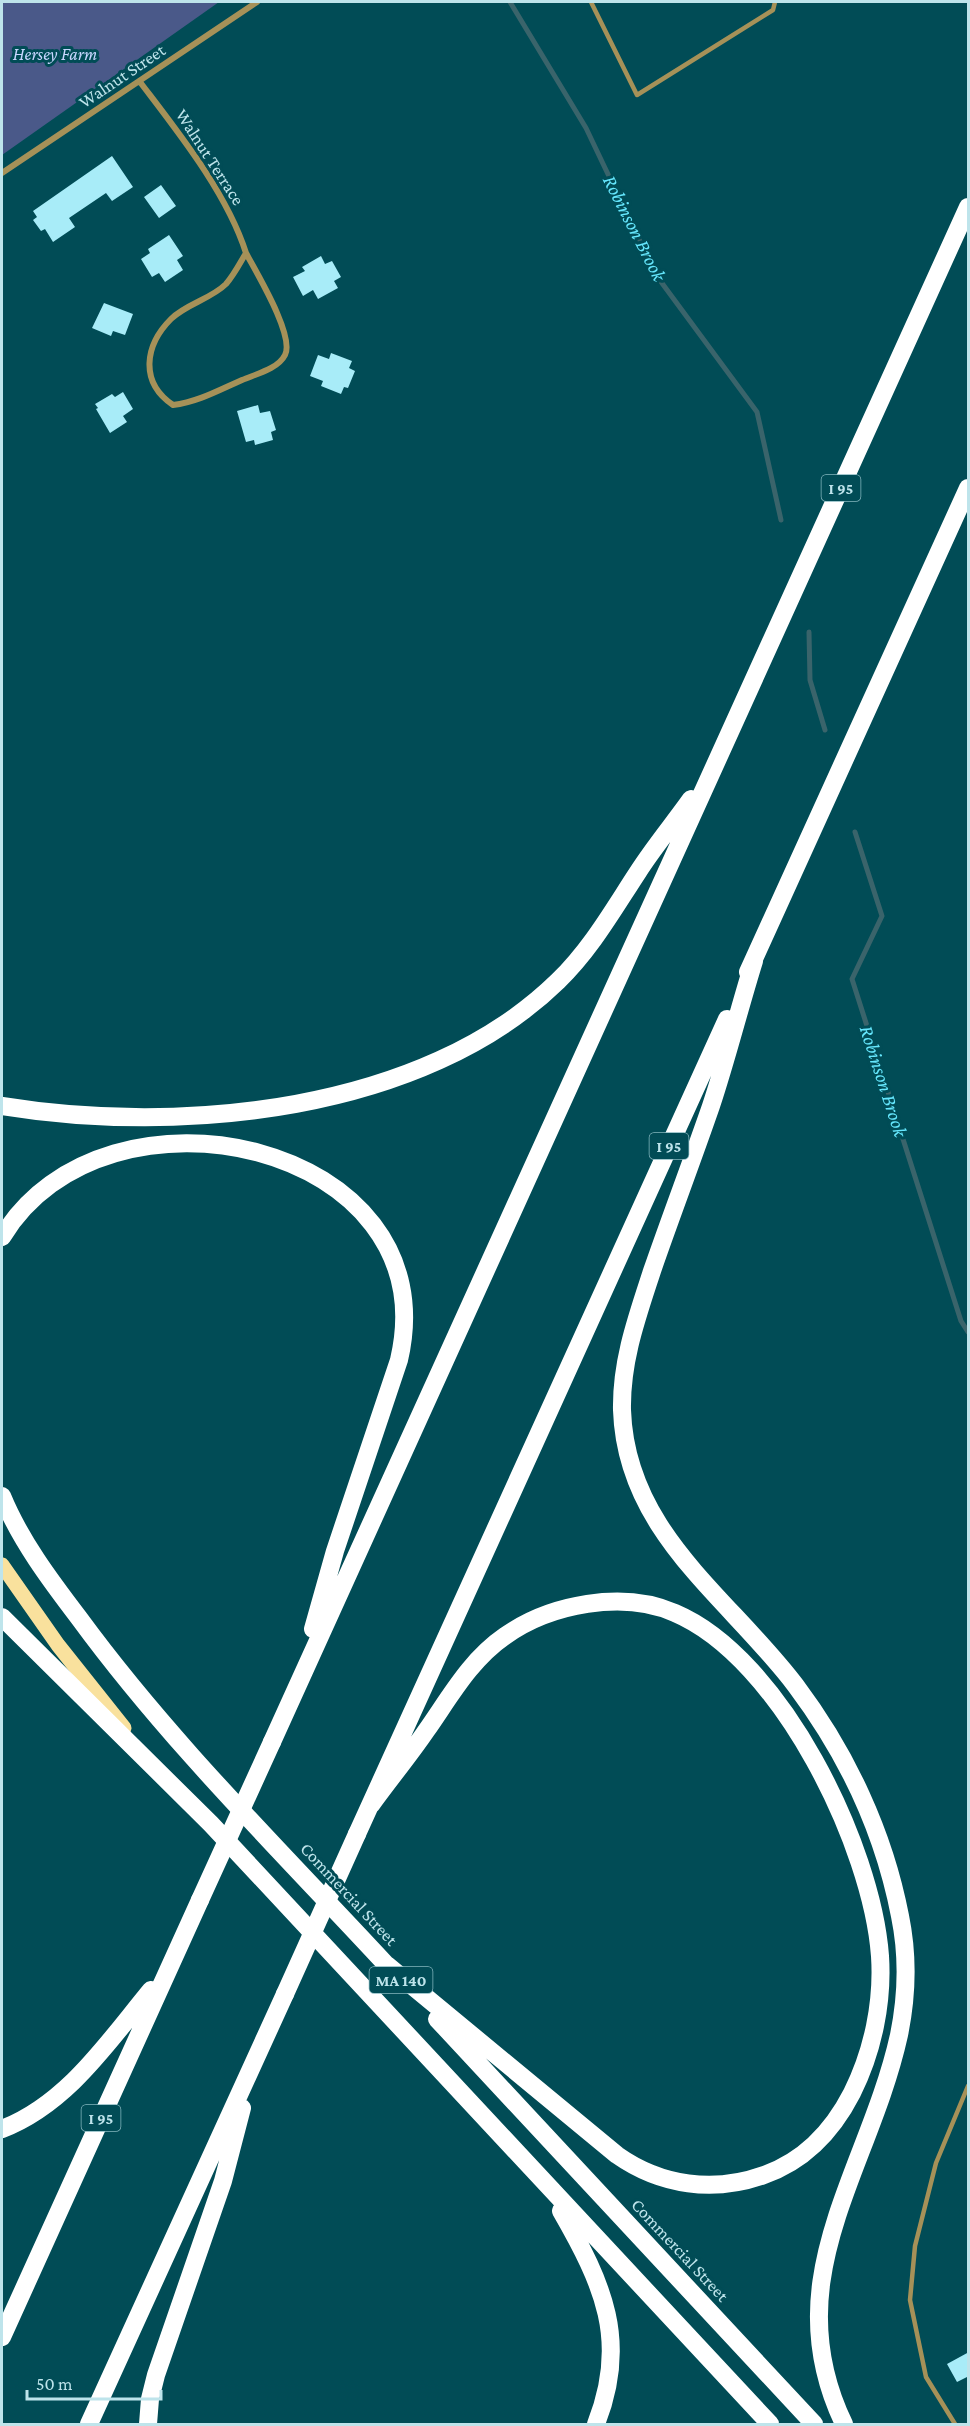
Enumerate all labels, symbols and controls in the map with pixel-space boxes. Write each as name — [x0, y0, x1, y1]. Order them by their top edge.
street label: Walnut Street — [75, 39, 170, 112]
park label: Hersey Farm — [13, 44, 97, 64]
street label: Walnut Terrace — [172, 105, 248, 209]
water label: Robinson Brook — [599, 171, 672, 286]
road number: I 95 — [822, 475, 860, 501]
water label: Robinson Brook — [856, 1023, 913, 1141]
road number: I 95 — [650, 1133, 688, 1159]
street label: Commercial Street — [296, 1839, 402, 1950]
road number: MA 140 — [370, 1967, 432, 1993]
road number: I 95 — [82, 2105, 120, 2131]
street label: Commercial Street — [627, 2195, 733, 2306]
scale bar — [27, 2363, 160, 2401]
text: 50 m — [36, 2374, 73, 2394]

